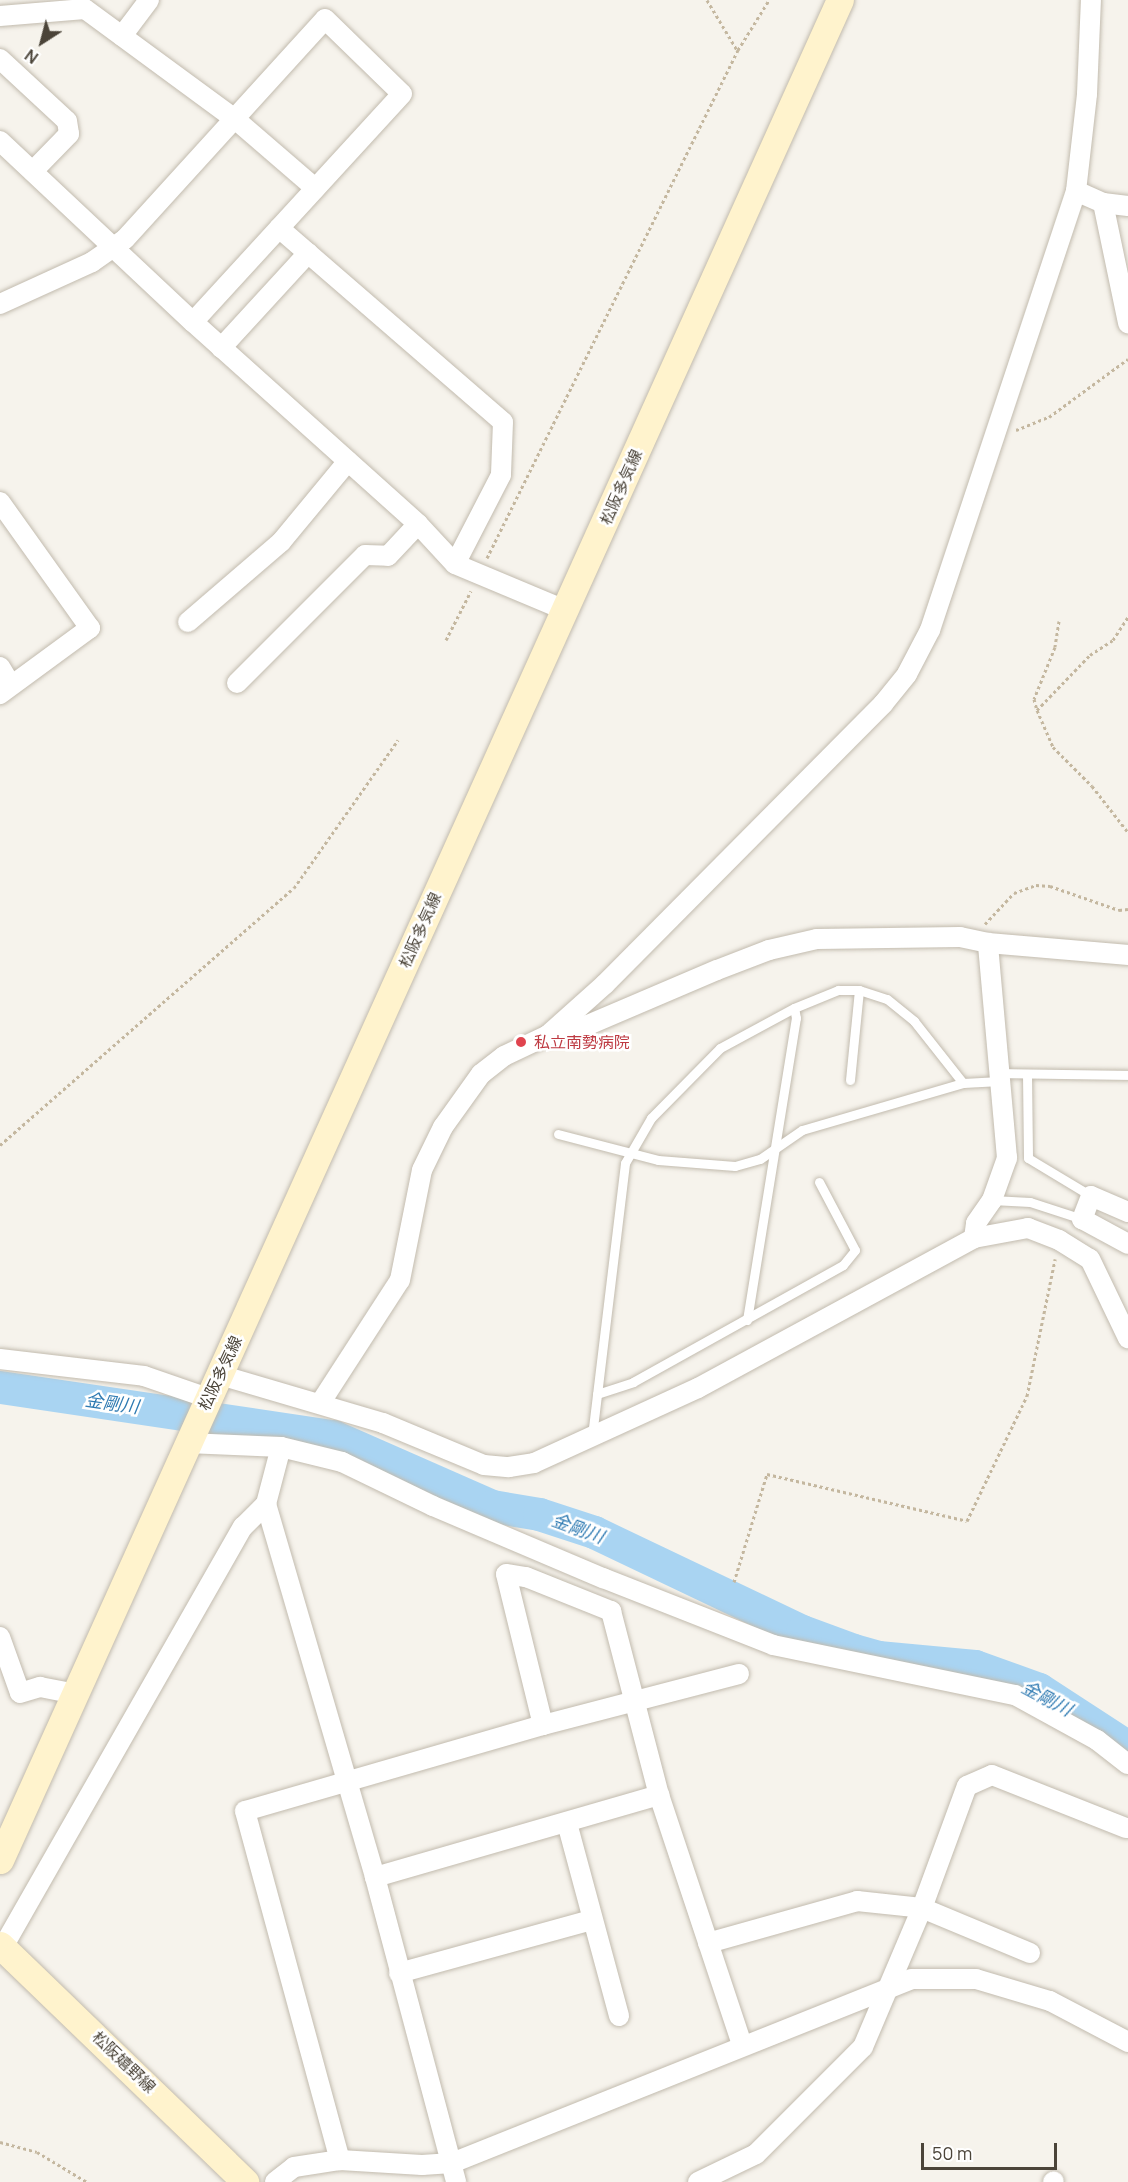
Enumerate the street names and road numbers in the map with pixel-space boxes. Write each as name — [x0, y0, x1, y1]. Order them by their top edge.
street label: 松阪多気線 — [596, 447, 646, 527]
street label: 松阪多気線 — [395, 890, 445, 970]
street label: 松阪多気線 — [194, 1333, 246, 1413]
street label: 松阪嬉野線 — [89, 2027, 159, 2097]

